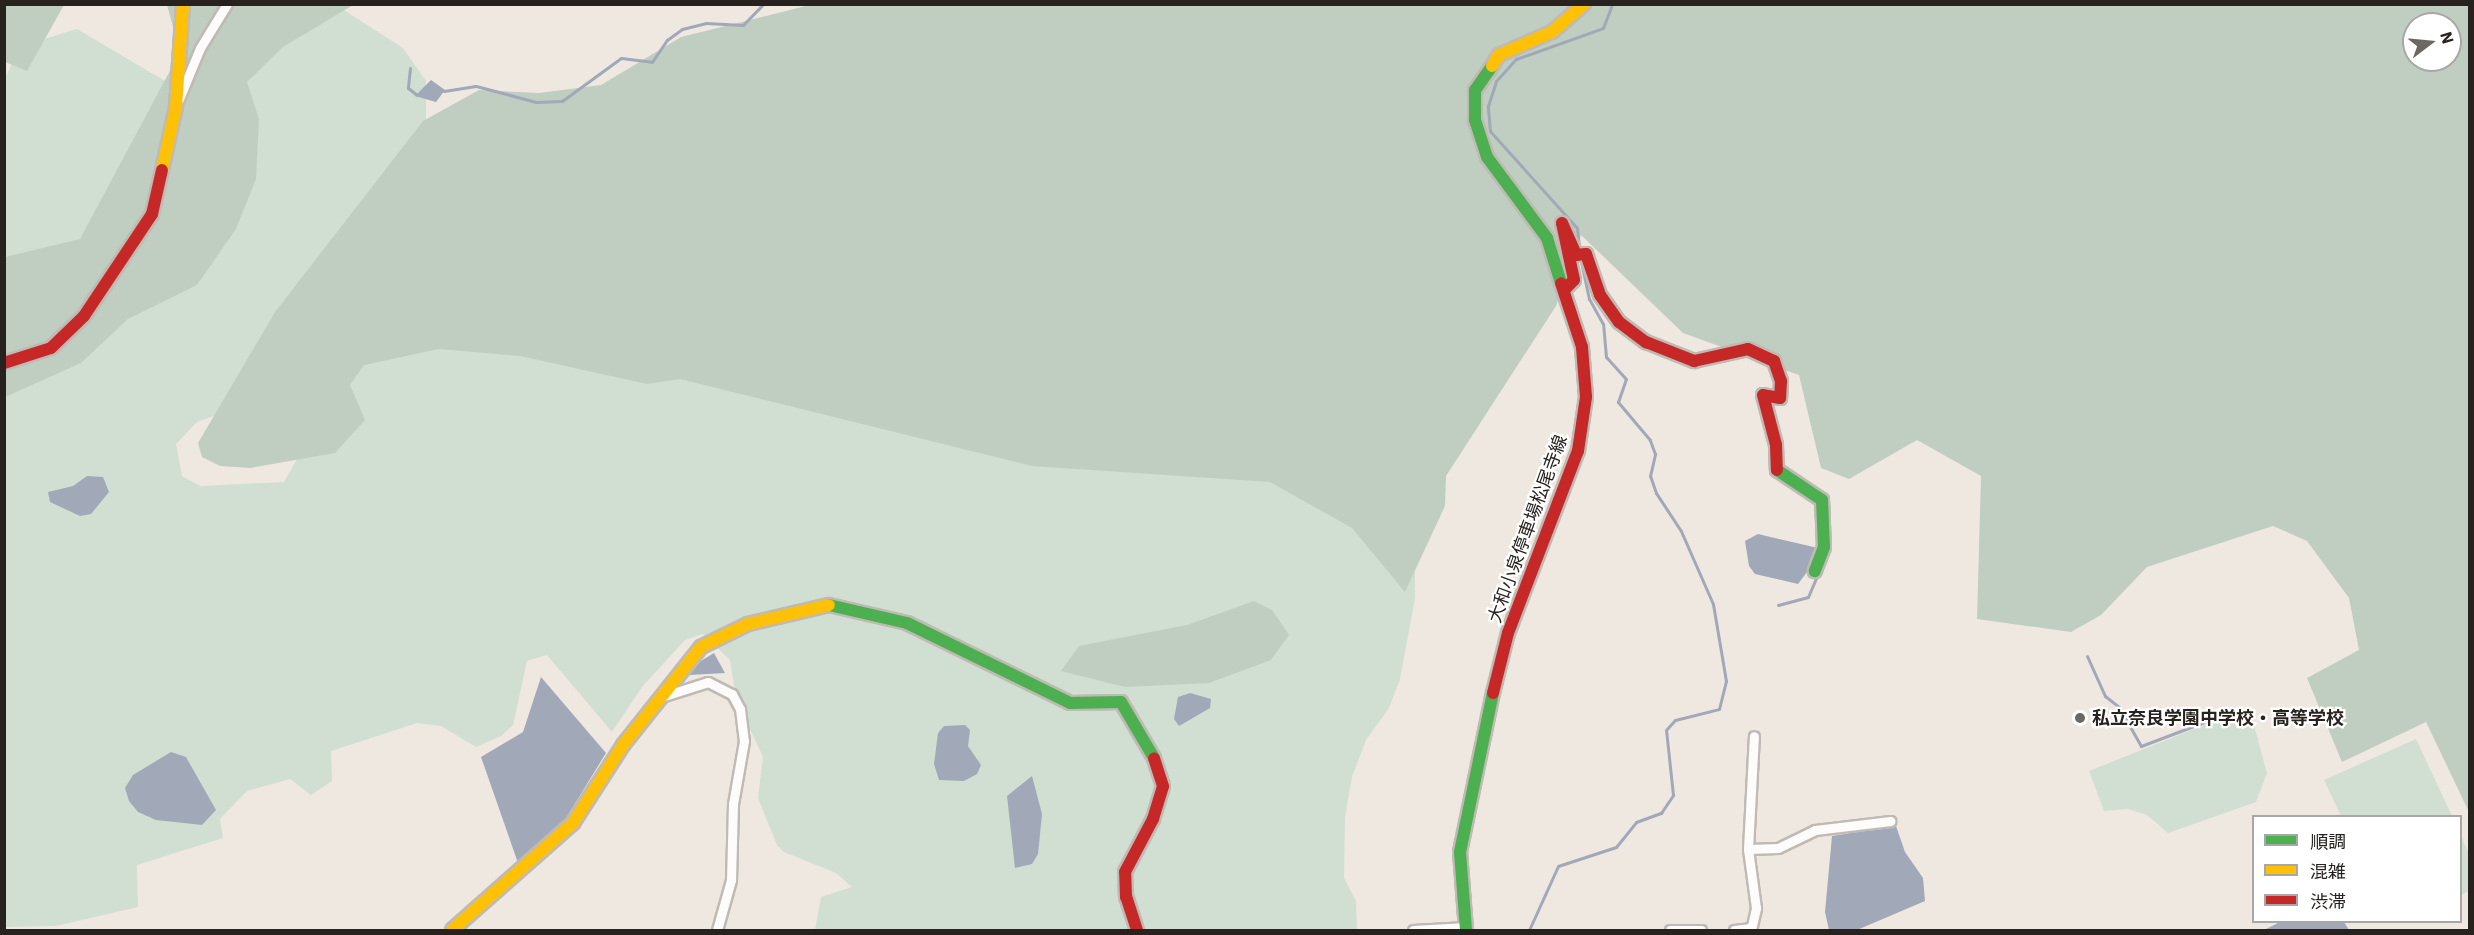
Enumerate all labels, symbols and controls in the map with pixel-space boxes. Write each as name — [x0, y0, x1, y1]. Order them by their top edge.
north arrow — [2402, 12, 2462, 72]
text: N — [2436, 29, 2459, 46]
street label: 大和小泉停車場松尾寺線 — [1484, 432, 1572, 626]
place label: 私立奈良学園中学校・高等学校 — [2092, 707, 2344, 729]
marker: 私立奈良学園中学校・高等学校 — [2073, 711, 2087, 725]
legend — [2252, 815, 2462, 923]
text: 順調 — [2310, 830, 2346, 853]
text: 混雑 — [2310, 860, 2346, 883]
text: 渋滞 — [2310, 890, 2346, 913]

